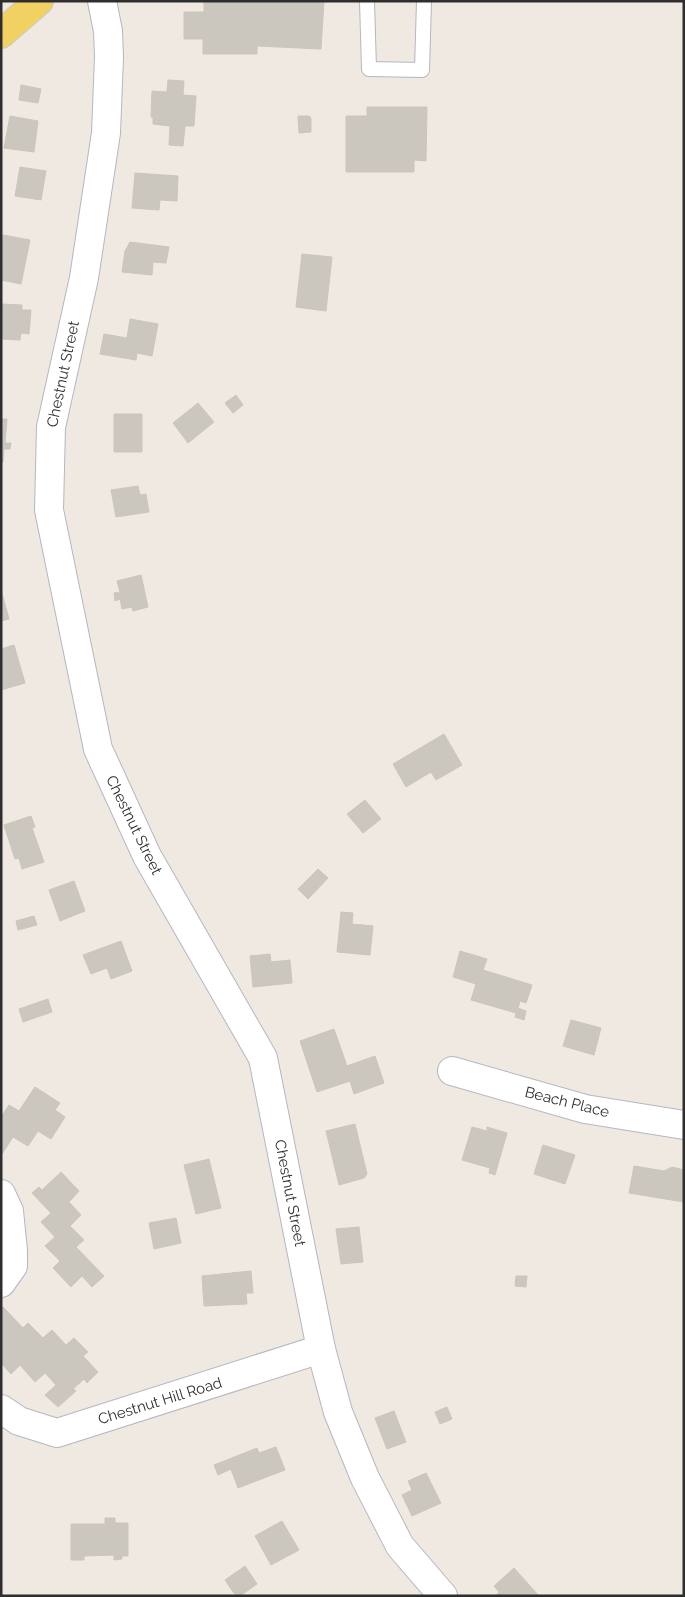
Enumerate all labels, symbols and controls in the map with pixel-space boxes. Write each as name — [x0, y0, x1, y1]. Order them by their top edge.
street label: Chestnut Street — [43, 319, 83, 429]
street label: Chestnut Street — [102, 772, 166, 878]
street label: Beach Place — [523, 1083, 611, 1121]
street label: Chestnut Street — [271, 1138, 309, 1248]
street label: Chestnut Hill Road — [96, 1374, 224, 1428]

